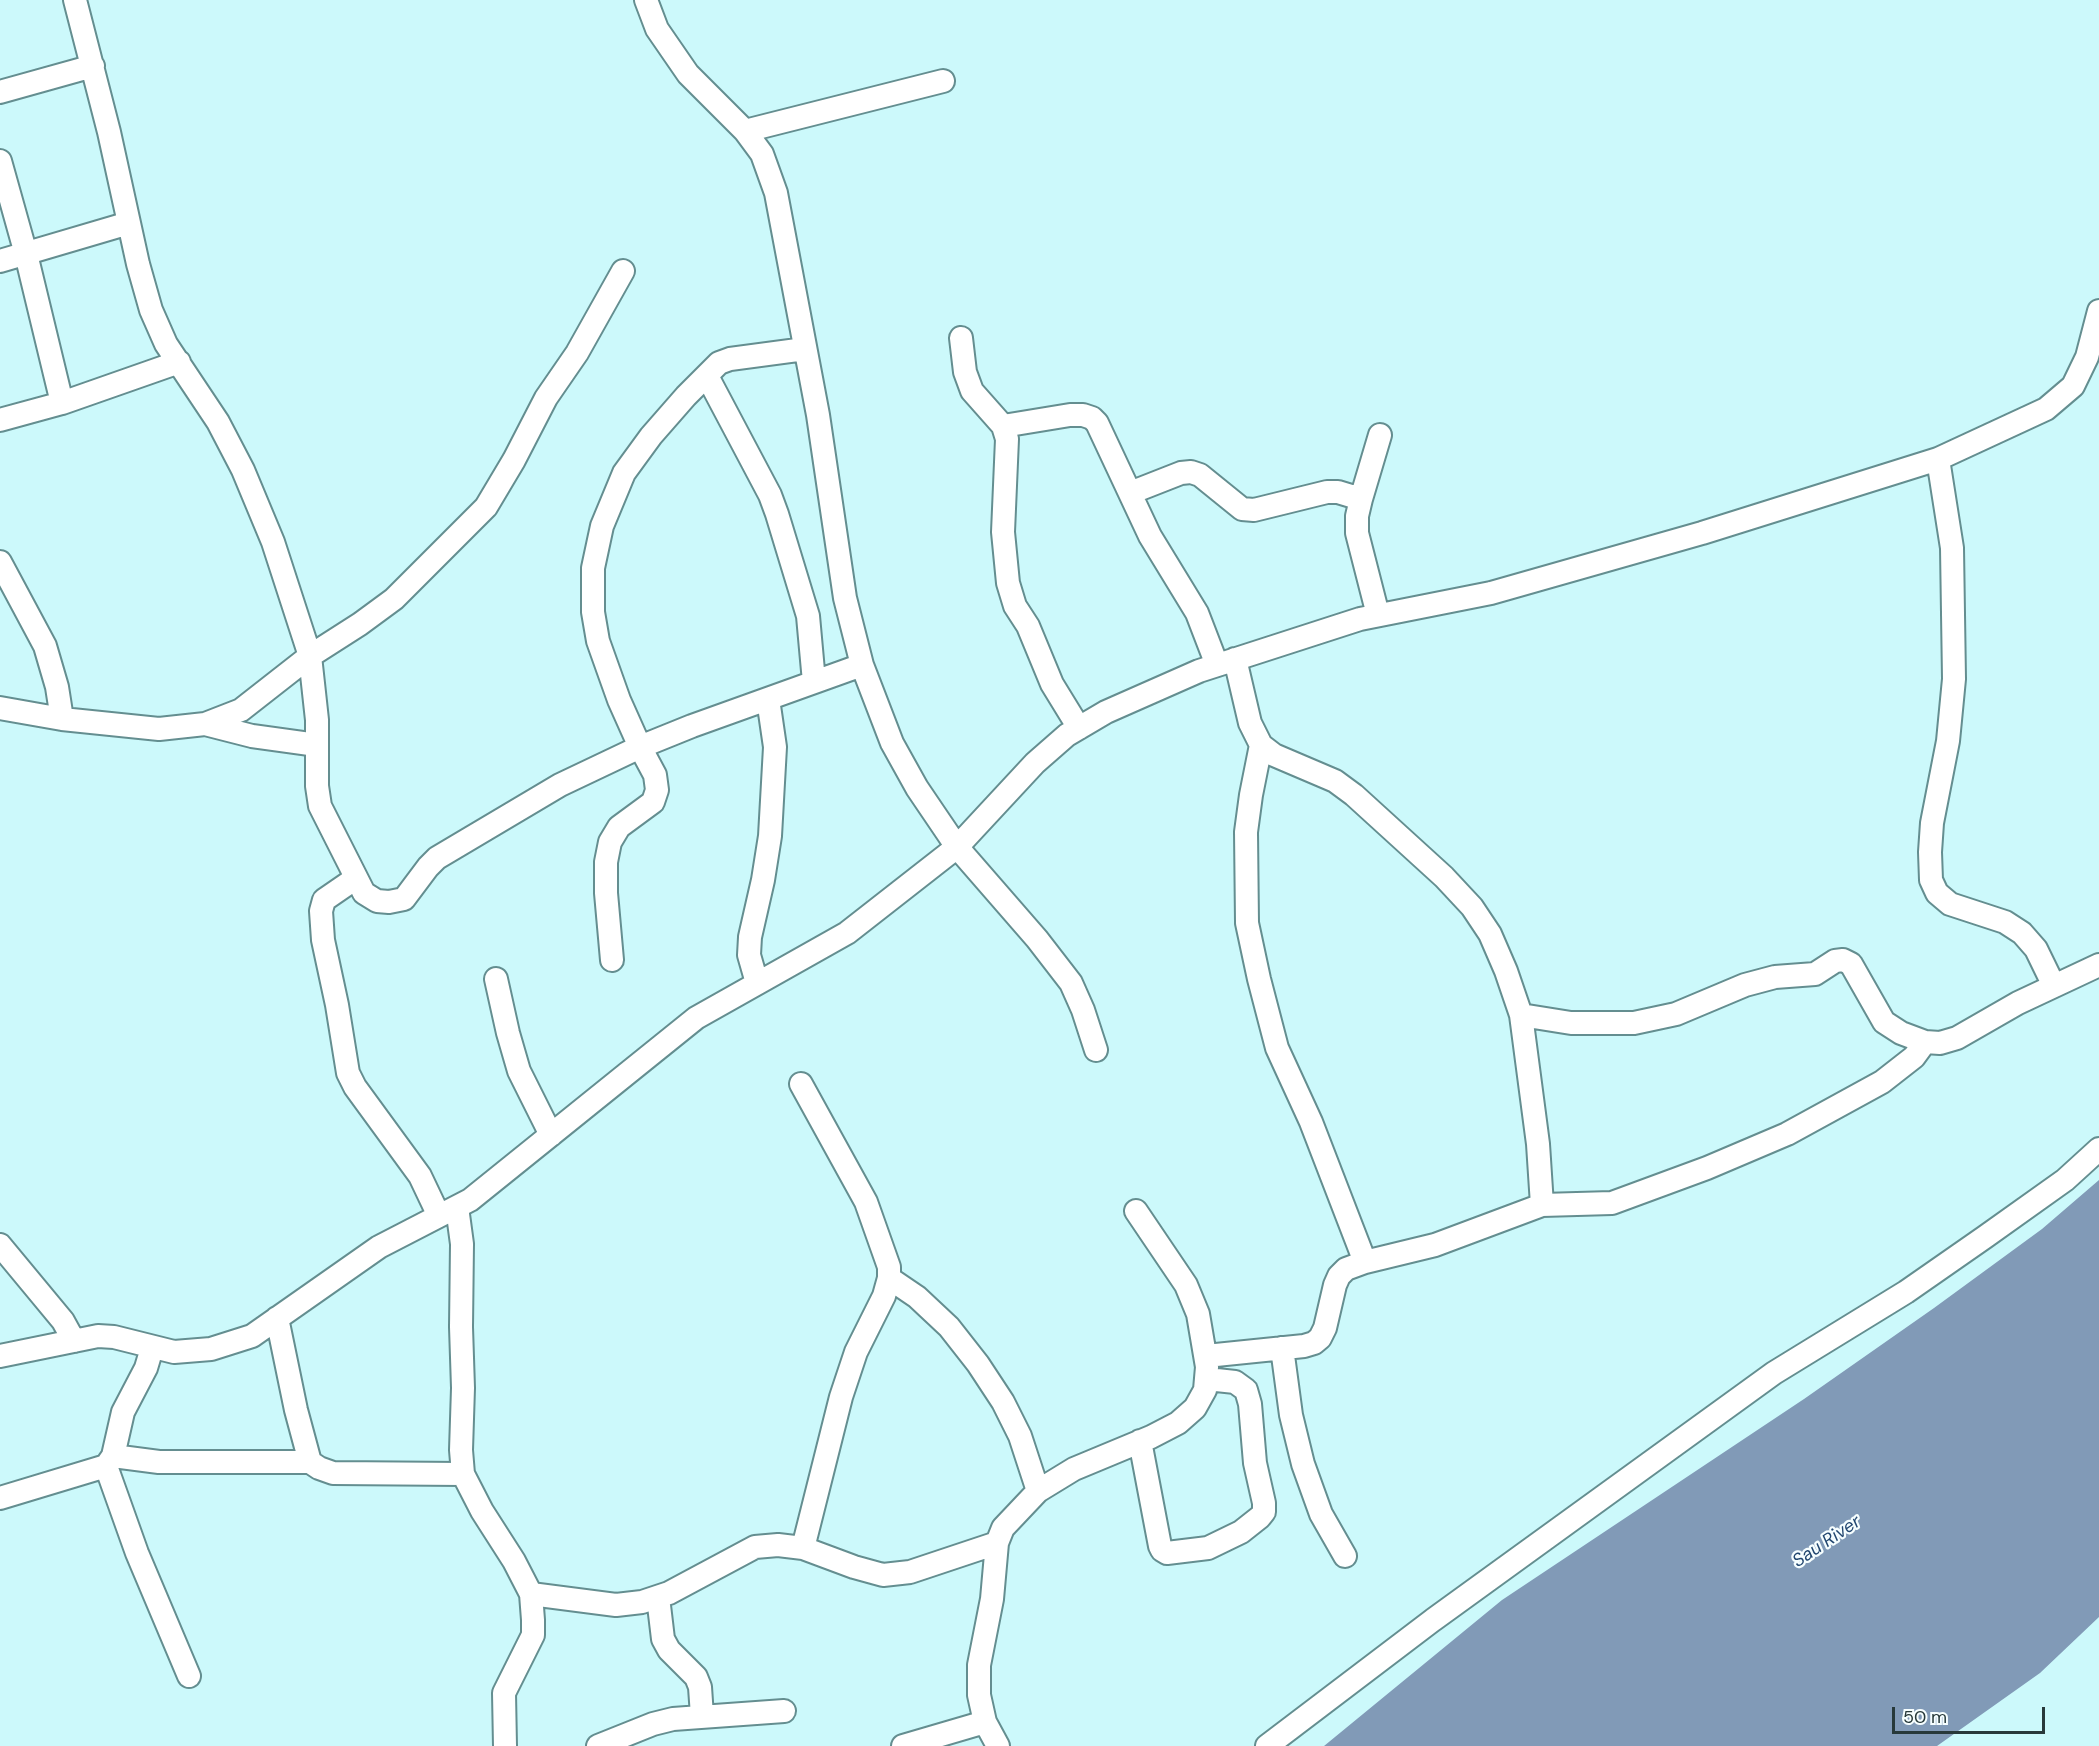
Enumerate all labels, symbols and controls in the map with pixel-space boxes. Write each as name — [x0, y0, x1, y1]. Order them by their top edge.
water label: Sau River — [1789, 1511, 1865, 1573]
scale bar — [1895, 1695, 2048, 1733]
text: 50 m — [1903, 1705, 1947, 1729]

